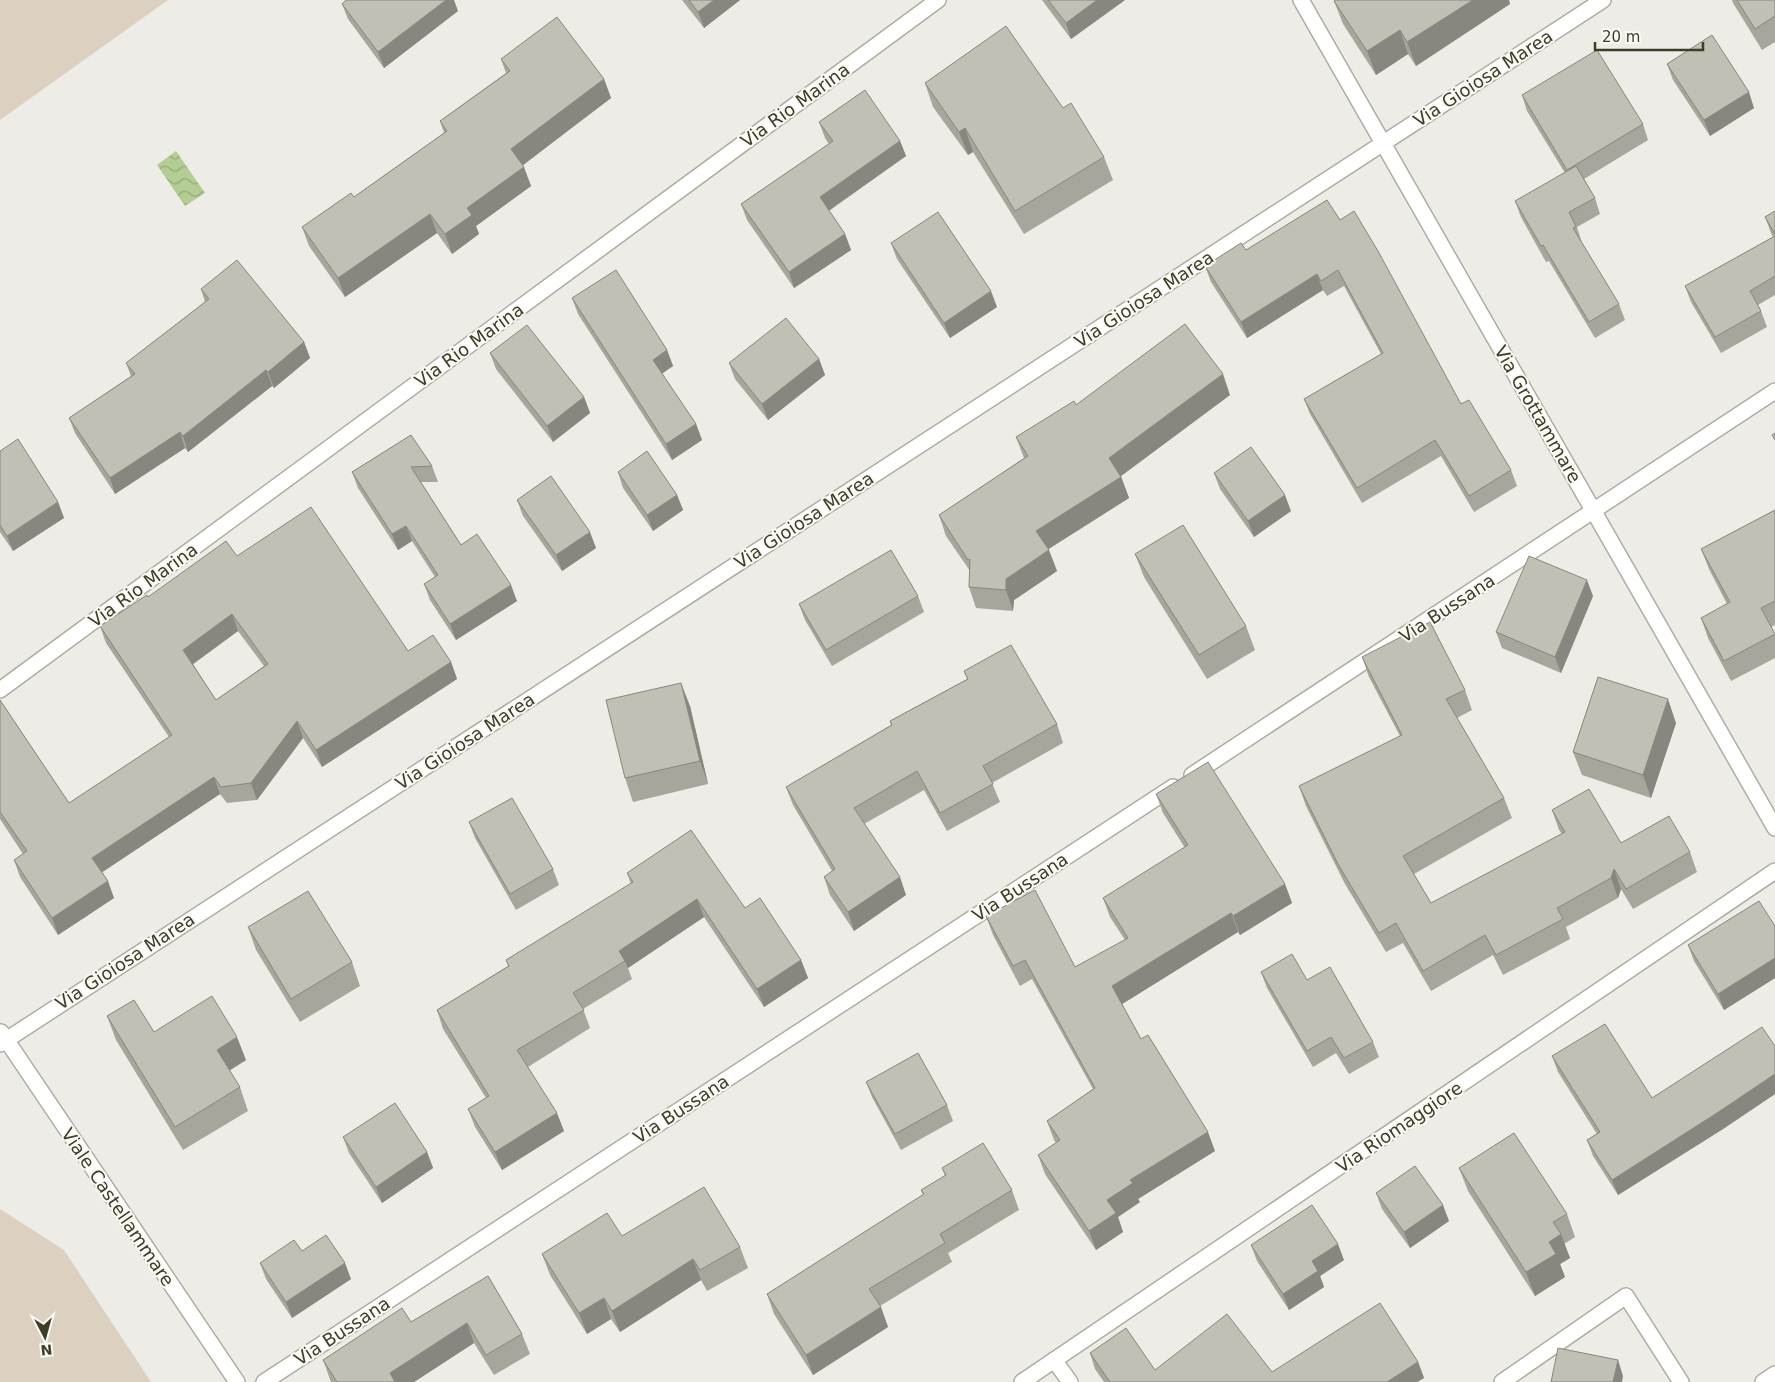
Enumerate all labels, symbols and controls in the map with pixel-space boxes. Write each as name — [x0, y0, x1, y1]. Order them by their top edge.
scale bar — [1595, 20, 1702, 52]
street label: Via Gioiosa Marea — [1410, 25, 1556, 131]
text: 20 m — [1602, 28, 1640, 46]
street label: Via Rio Marina — [737, 58, 853, 152]
street label: Via Gioiosa Marea — [1071, 246, 1217, 352]
street label: Via Rio Marina — [411, 298, 527, 392]
street label: Via Grottammare — [1490, 342, 1586, 486]
street label: Via Gioiosa Marea — [731, 467, 877, 573]
street label: Via Rio Marina — [85, 538, 201, 632]
street label: Via Bussana — [1395, 569, 1499, 647]
street label: Via Gioiosa Marea — [392, 688, 538, 794]
street label: Via Bussana — [968, 848, 1072, 926]
street label: Via Gioiosa Marea — [52, 908, 198, 1014]
street label: Via Bussana — [629, 1070, 733, 1148]
street label: Via Riomaggiore — [1332, 1077, 1466, 1177]
street label: Viale Castellammare — [57, 1124, 179, 1290]
street label: Via Bussana — [290, 1292, 394, 1370]
north arrow — [20, 1312, 70, 1362]
text: N — [40, 1341, 53, 1358]

